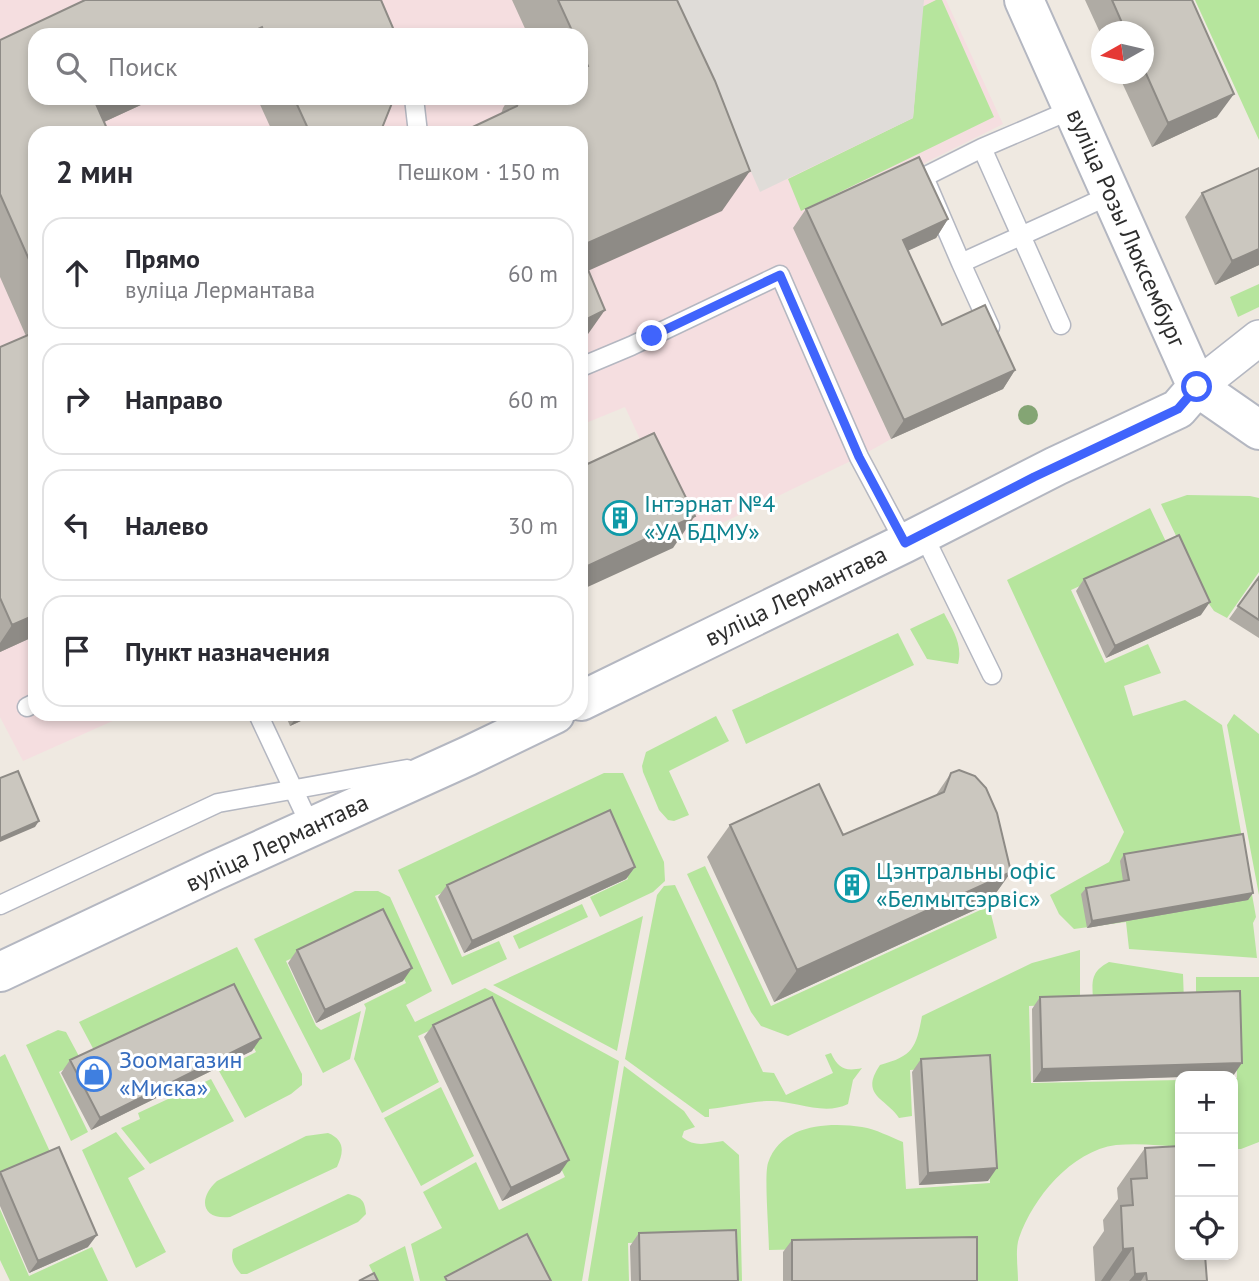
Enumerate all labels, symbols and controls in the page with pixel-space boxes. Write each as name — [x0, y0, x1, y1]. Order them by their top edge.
north arrow — [1091, 21, 1154, 84]
search box — [28, 28, 588, 105]
icon: search — [52, 48, 90, 86]
text: Поиск — [108, 50, 177, 83]
street label: вуліца Розы Люксембург — [1060, 104, 1193, 352]
text: 2 мин — [56, 152, 133, 191]
text: Пешком · 150 m — [397, 157, 560, 186]
text: Прямо — [125, 242, 200, 275]
icon: ahead — [58, 254, 96, 292]
text: 60 m — [508, 259, 558, 288]
text: вуліца Лермантава — [125, 275, 315, 304]
route end — [636, 320, 667, 351]
route start — [1181, 371, 1212, 402]
icon: right — [58, 380, 96, 418]
text: Направо — [125, 383, 223, 416]
text: 60 m — [508, 385, 558, 414]
place label: Інтэрнат №4 «УА БДМУ» — [644, 488, 775, 547]
building icon: Інтэрнат №4 «УА БДМУ» — [601, 499, 639, 537]
icon: left — [58, 506, 96, 544]
text: Налево — [125, 509, 209, 542]
text: 30 m — [508, 511, 558, 540]
street label: вуліца Лермантава — [700, 538, 892, 653]
icon: arrive — [58, 632, 96, 670]
text: Пункт назначения — [125, 635, 330, 668]
street label: вуліца Лермантава — [180, 787, 373, 899]
place label: Цэнтральны офiс «Белмытсэрвіс» — [876, 855, 1056, 914]
building icon: Цэнтральны офiс «Белмытсэрвіс» — [833, 866, 871, 904]
place label: Зоомагазин «Миска» — [119, 1044, 243, 1103]
shop icon: Зоомагазин «Миска» — [75, 1055, 113, 1093]
map controls — [1175, 1071, 1238, 1260]
button: + — [1175, 1071, 1238, 1134]
button: − — [1175, 1134, 1238, 1197]
button: locate — [1175, 1197, 1238, 1260]

